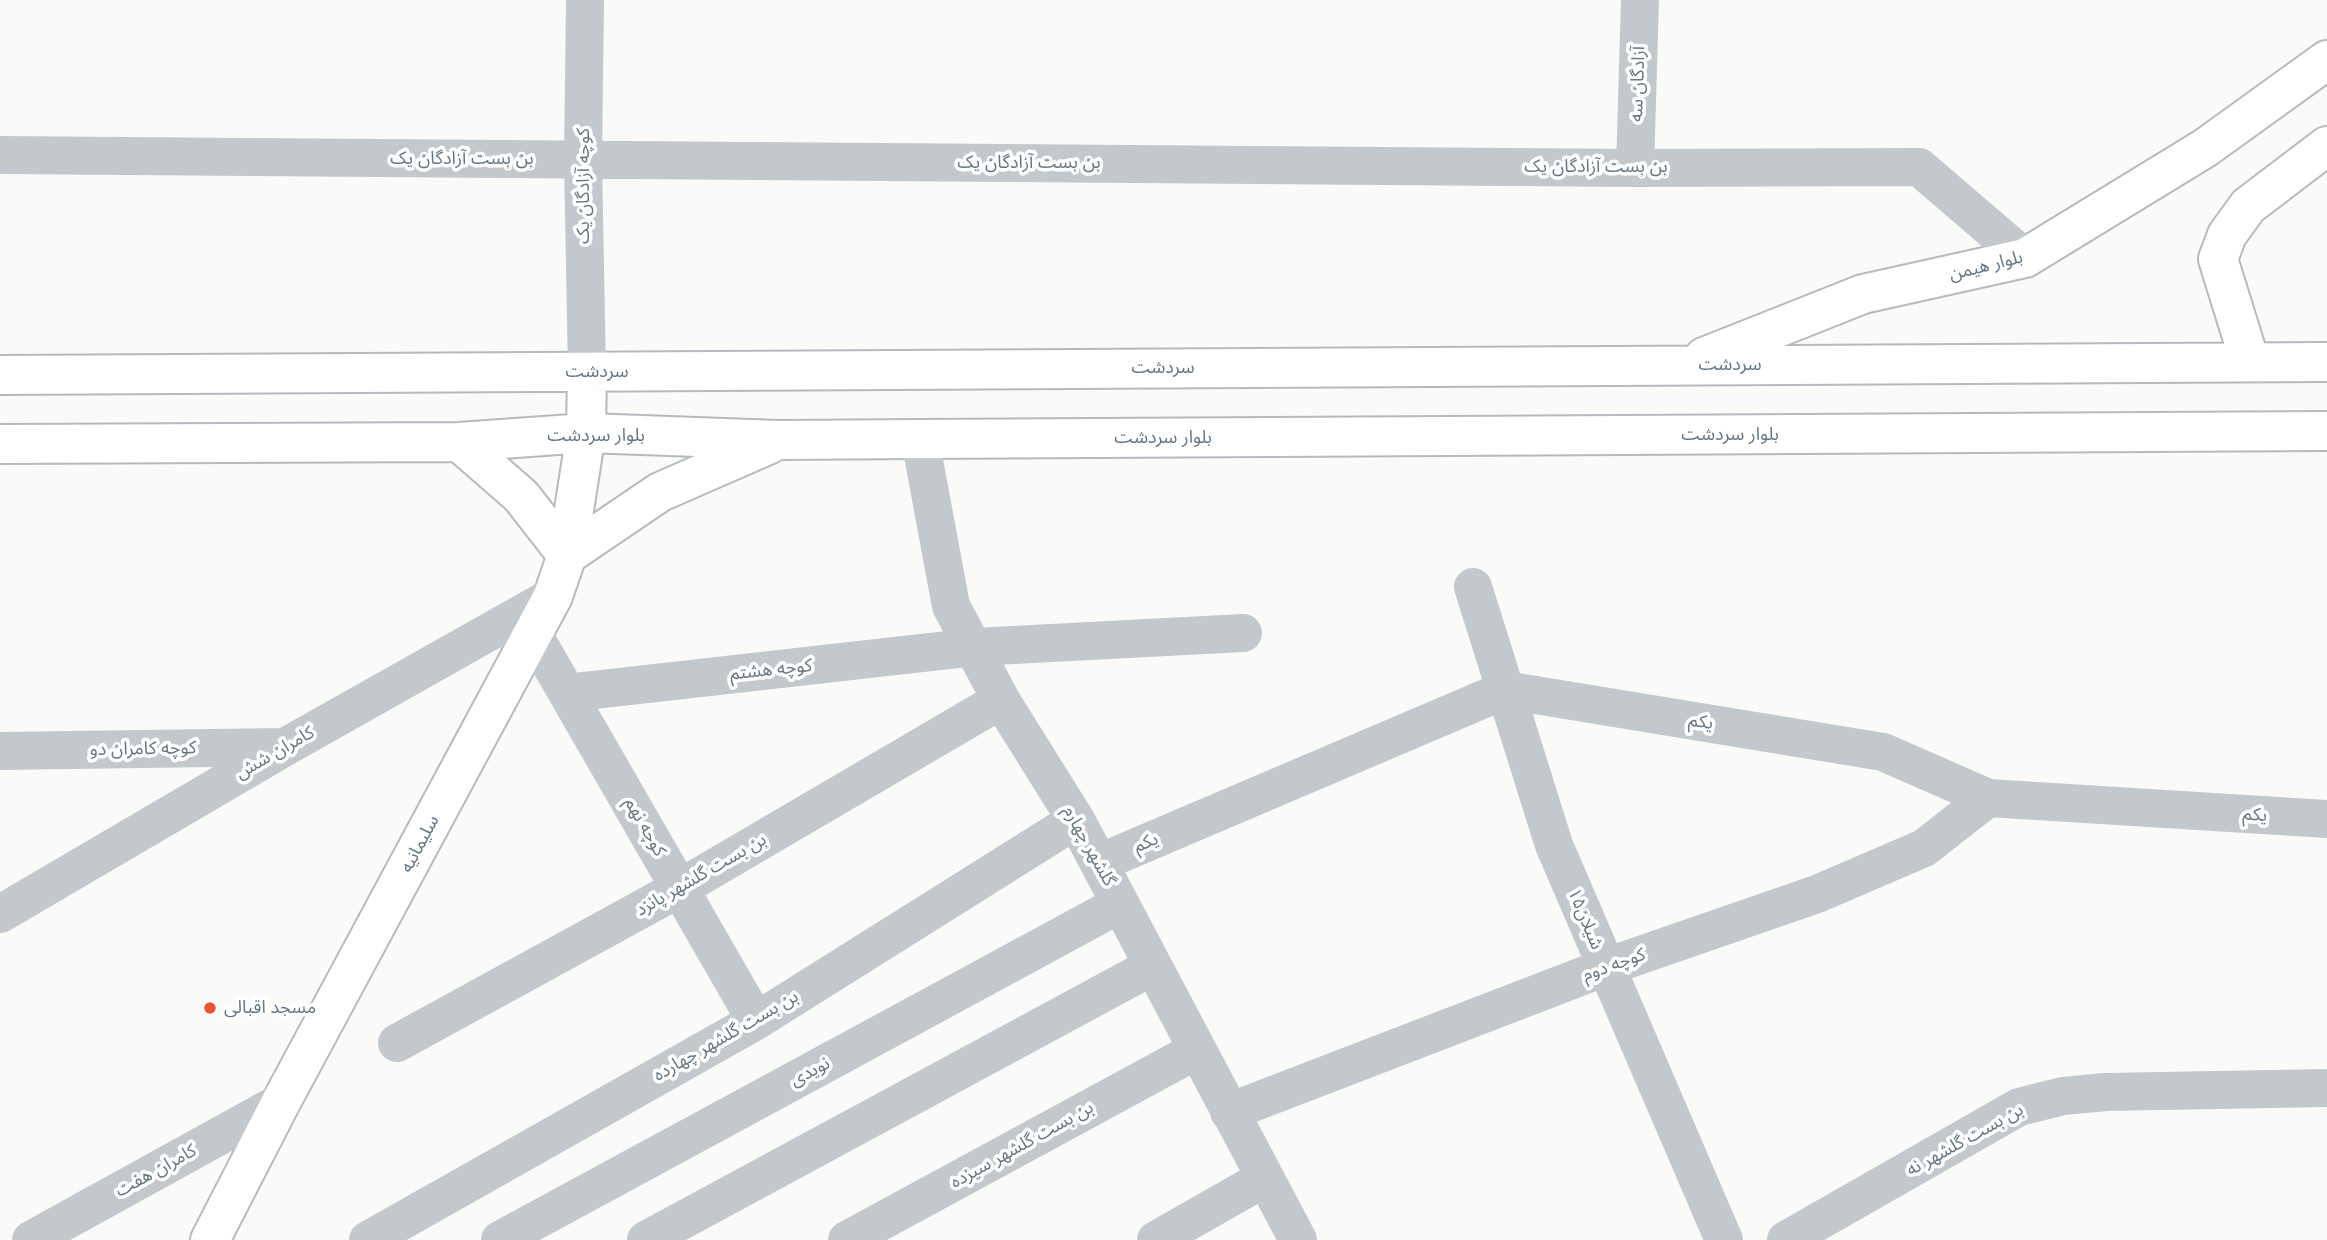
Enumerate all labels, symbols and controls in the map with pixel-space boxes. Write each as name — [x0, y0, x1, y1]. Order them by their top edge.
street label: آزادگان سه — [1626, 46, 1650, 122]
street label: کوچه آزادگان یک — [573, 128, 595, 244]
street label: بن بست آزادگان یک — [390, 148, 534, 170]
street label: بن بست آزادگان یک — [957, 152, 1101, 174]
street label: بن بست آزادگان یک — [1524, 156, 1668, 178]
street label: بلوار هیمن — [1947, 246, 2025, 286]
street label: سردشت — [1698, 354, 1762, 376]
street label: سردشت — [1131, 357, 1195, 379]
street label: سردشت — [565, 361, 629, 383]
street label: بلوار سردشت — [1681, 424, 1779, 446]
street label: بلوار سردشت — [547, 425, 645, 447]
street label: بلوار سردشت — [1114, 427, 1212, 449]
street label: کوچه هشتم — [729, 655, 813, 685]
street label: یکم — [1687, 709, 1715, 735]
street label: کامران شش — [232, 722, 318, 784]
street label: کوچه کامران دو — [89, 737, 197, 761]
street label: کوچه نهم — [620, 794, 670, 860]
street label: گلشهر چهارم — [1058, 802, 1120, 890]
street label: یکم — [2242, 803, 2268, 827]
street label: سلیمانیه — [396, 811, 444, 877]
street label: یکم — [1130, 828, 1162, 858]
street label: بن بست گلشهر پانزد — [632, 829, 770, 921]
street label: شیلان۱۵ — [1562, 885, 1608, 953]
street label: کوچه دوم — [1580, 944, 1648, 986]
street label: بن بست گلشهر چهارده — [650, 986, 802, 1086]
place label: مسجد اقبالی — [224, 997, 316, 1019]
marker: مسجد اقبالی — [202, 1000, 218, 1016]
street label: نویدی — [786, 1053, 834, 1091]
street label: بن بست گلشهر سیزده — [947, 1097, 1097, 1193]
street label: بن بست گلشهر نه — [1903, 1099, 2027, 1181]
street label: کامران هفت — [112, 1140, 200, 1202]

